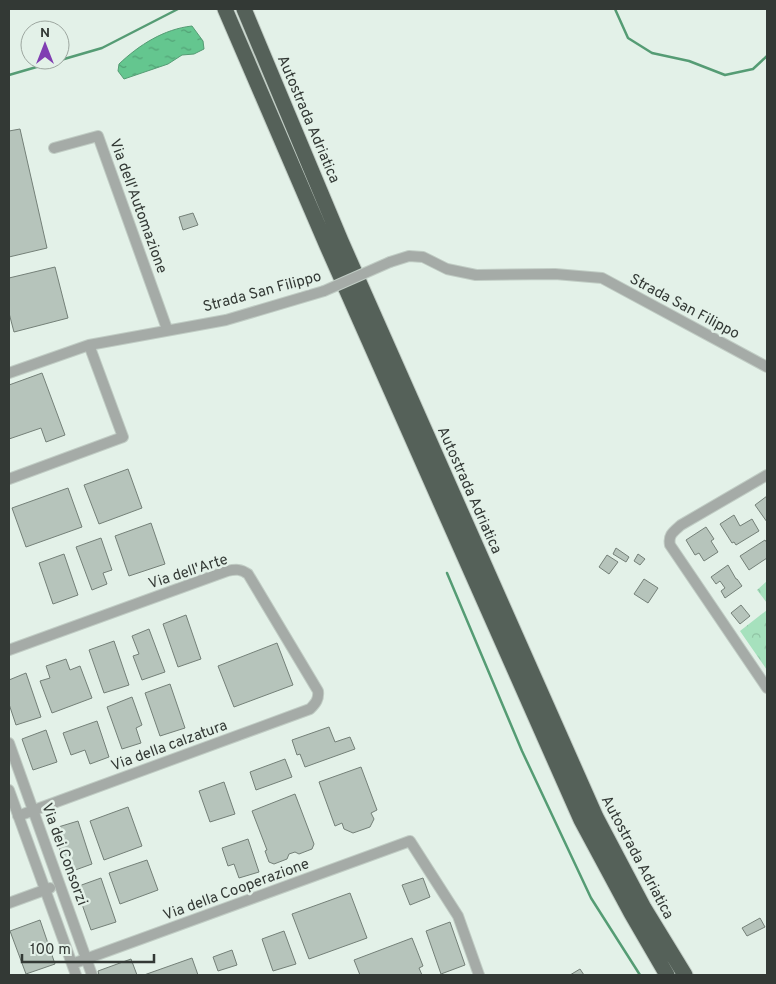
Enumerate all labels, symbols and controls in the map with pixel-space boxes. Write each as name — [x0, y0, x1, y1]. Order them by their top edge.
north arrow — [20, 20, 70, 70]
text: N — [40, 25, 50, 42]
street label: Autostrada Adriatica — [272, 53, 343, 186]
street label: Via dell'Automazione — [104, 137, 171, 277]
street label: Strada San Filippo — [201, 267, 324, 317]
street label: Strada San Filippo — [626, 270, 743, 344]
street label: Autostrada Adriatica — [432, 424, 505, 557]
street label: Via dell'Arte — [146, 551, 231, 594]
street label: Via della calzatura — [109, 717, 230, 776]
street label: Autostrada Adriatica — [596, 793, 677, 923]
street label: Via dei Consorzi — [36, 801, 91, 908]
street label: Via della Cooperazione — [161, 855, 312, 926]
scale bar — [22, 932, 155, 964]
text: 100 m — [30, 941, 71, 960]

